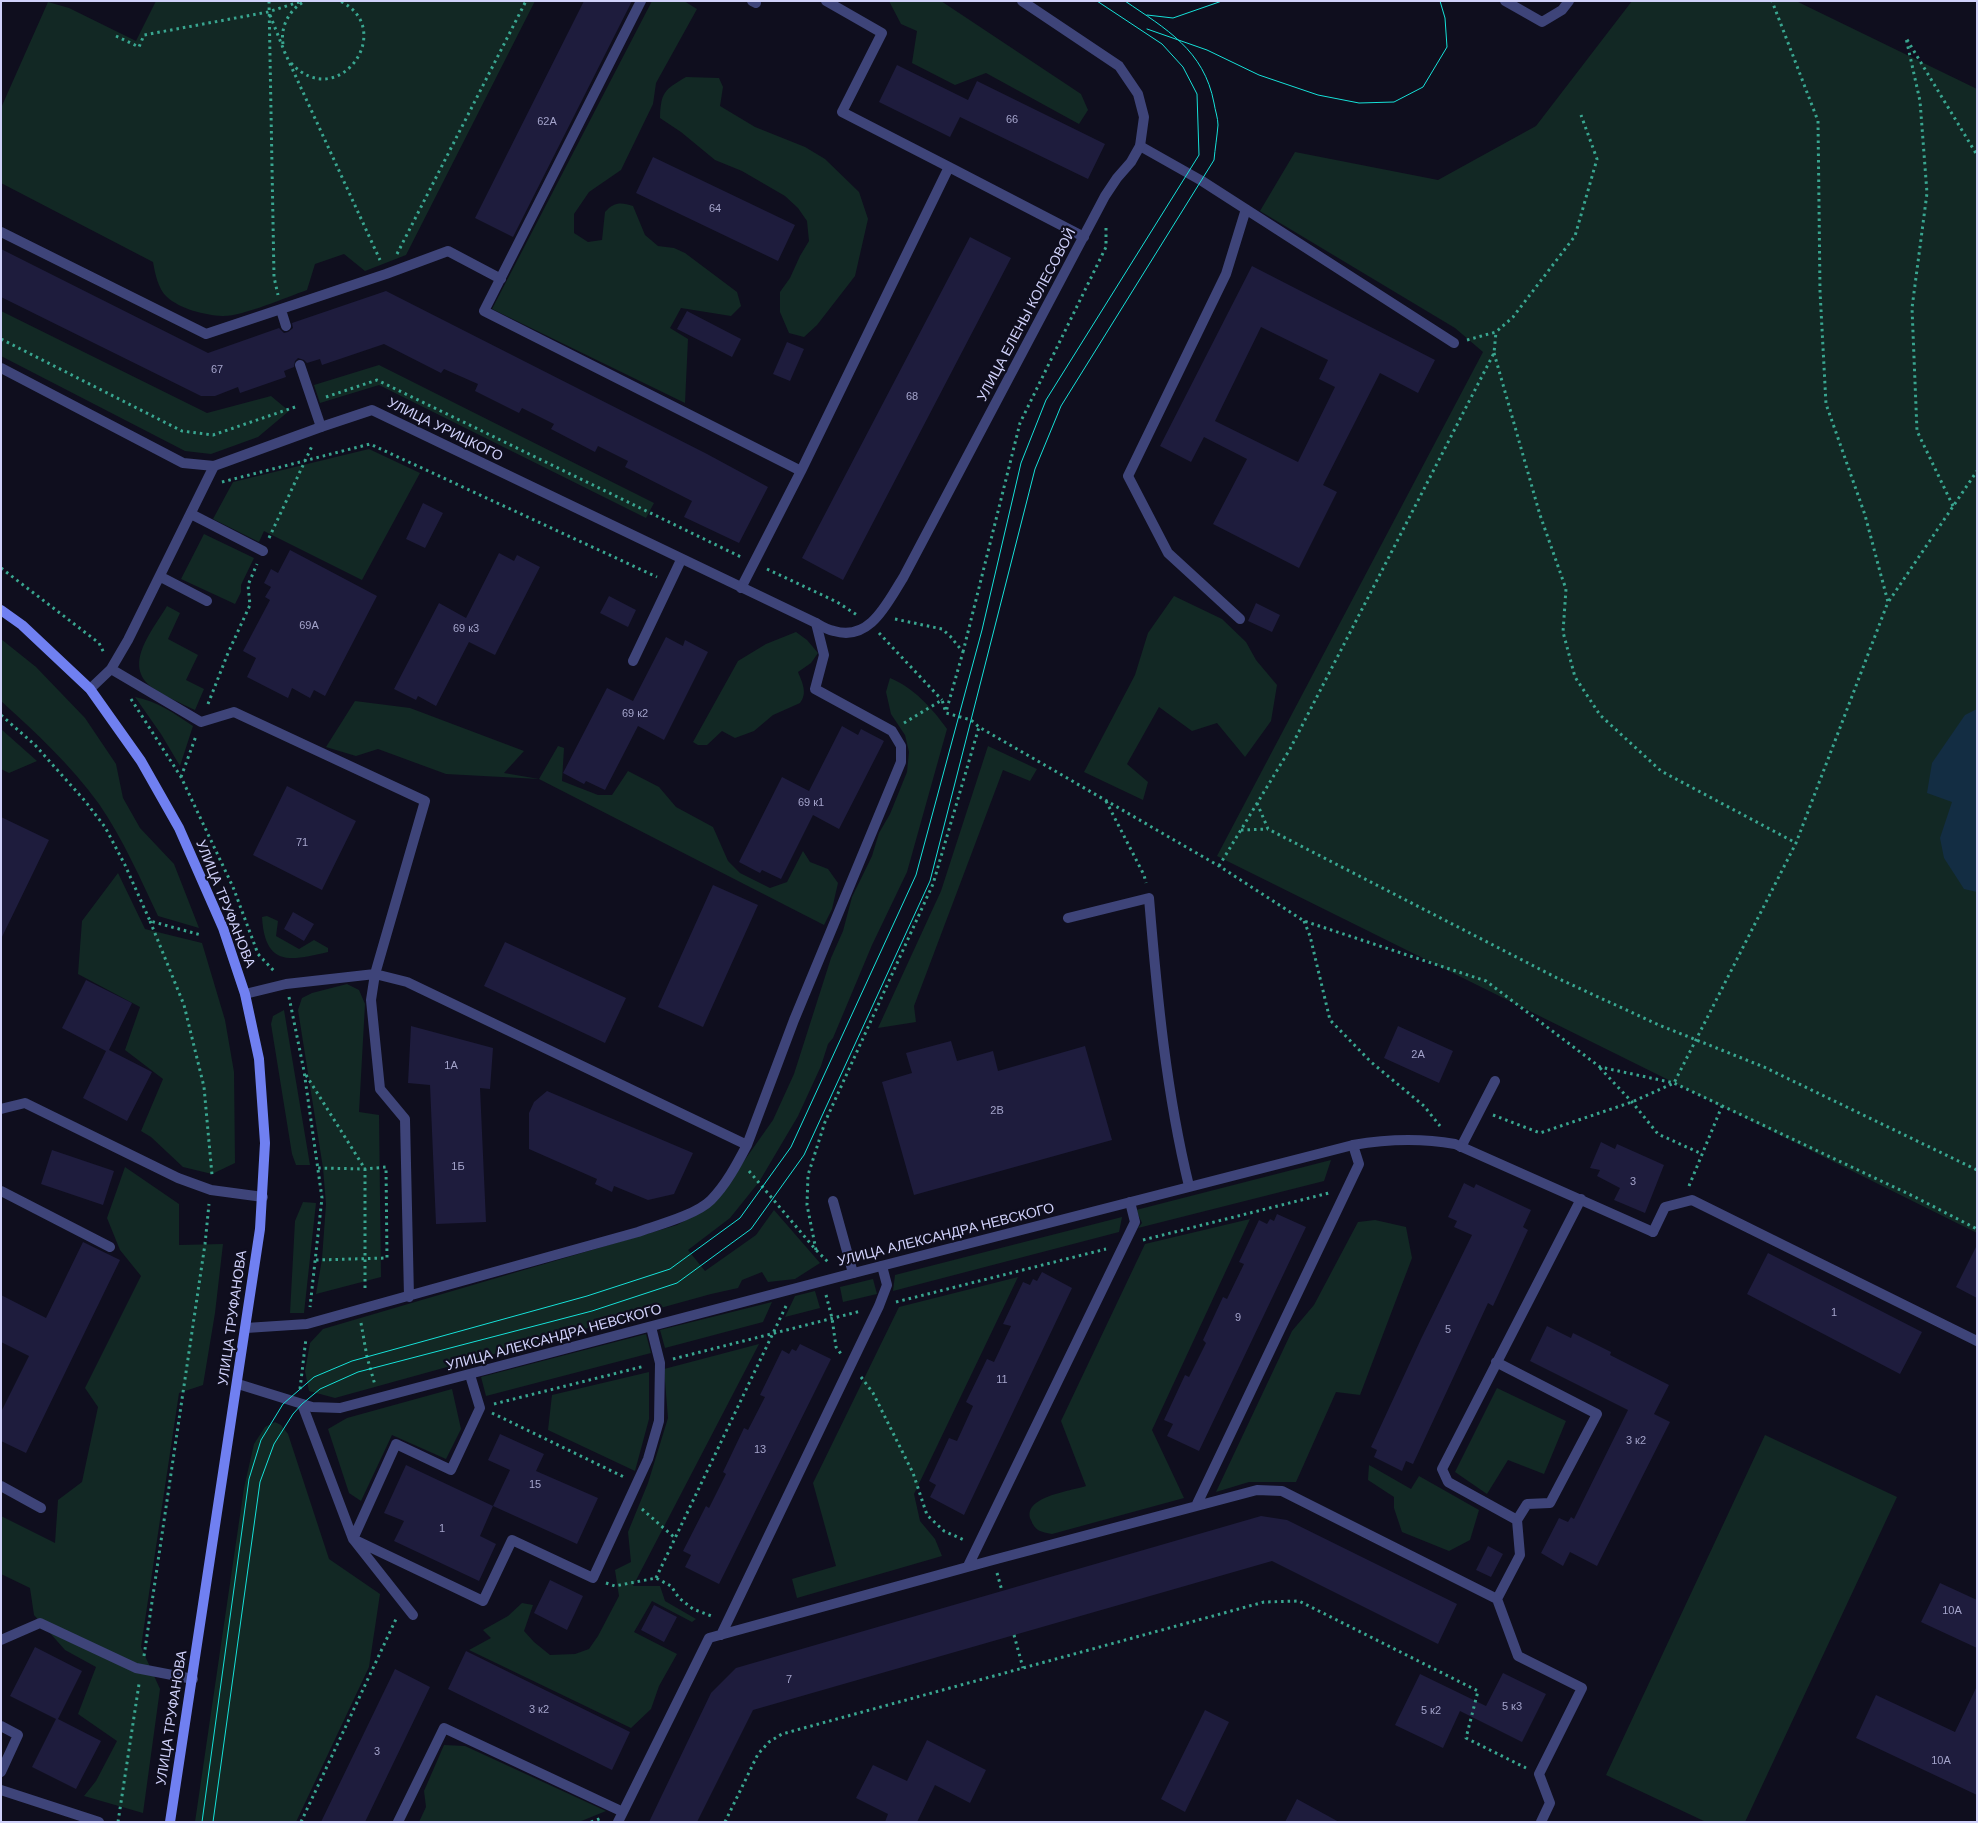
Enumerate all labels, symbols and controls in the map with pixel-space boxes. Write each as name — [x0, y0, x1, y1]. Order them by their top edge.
house number: 66 — [1006, 113, 1018, 127]
house number: 62А — [537, 115, 557, 129]
house number: 64 — [709, 202, 721, 216]
street label: УЛИЦА ЕЛЕНЫ КОЛЕСОВОЙ — [974, 226, 1080, 404]
house number: 67 — [211, 363, 223, 377]
house number: 68 — [906, 390, 918, 404]
street label: УЛИЦА УРИЦКОГО — [384, 395, 506, 465]
house number: 69А — [299, 619, 319, 633]
house number: 69 к3 — [453, 622, 479, 636]
house number: 69 к2 — [622, 707, 648, 721]
house number: 69 к1 — [798, 796, 824, 810]
house number: 71 — [296, 836, 308, 850]
street label: УЛИЦА ТРУФАНОВА — [192, 838, 258, 970]
house number: 2А — [1411, 1048, 1425, 1062]
house number: 1А — [444, 1059, 458, 1073]
house number: 2В — [990, 1104, 1004, 1118]
house number: 1Б — [451, 1160, 465, 1174]
house number: 3 — [1630, 1175, 1636, 1189]
street label: УЛИЦА АЛЕКСАНДРА НЕВСКОГО — [836, 1200, 1056, 1270]
street label: УЛИЦА ТРУФАНОВА — [215, 1249, 251, 1387]
street label: УЛИЦА АЛЕКСАНДРА НЕВСКОГО — [444, 1301, 664, 1375]
house number: 1 — [1831, 1306, 1837, 1320]
house number: 9 — [1235, 1311, 1241, 1325]
house number: 5 — [1445, 1323, 1451, 1337]
house number: 11 — [996, 1373, 1008, 1387]
house number: 3 к2 — [1626, 1434, 1646, 1448]
house number: 13 — [754, 1443, 766, 1457]
house number: 15 — [529, 1478, 541, 1492]
house number: 1 — [439, 1522, 445, 1536]
house number: 10А — [1942, 1604, 1962, 1618]
street label: УЛИЦА ТРУФАНОВА — [153, 1649, 191, 1787]
house number: 7 — [786, 1673, 792, 1687]
house number: 5 к3 — [1502, 1700, 1522, 1714]
house number: 3 к2 — [529, 1703, 549, 1717]
house number: 5 к2 — [1421, 1704, 1441, 1718]
house number: 3 — [374, 1745, 380, 1759]
house number: 10А — [1931, 1754, 1951, 1768]

